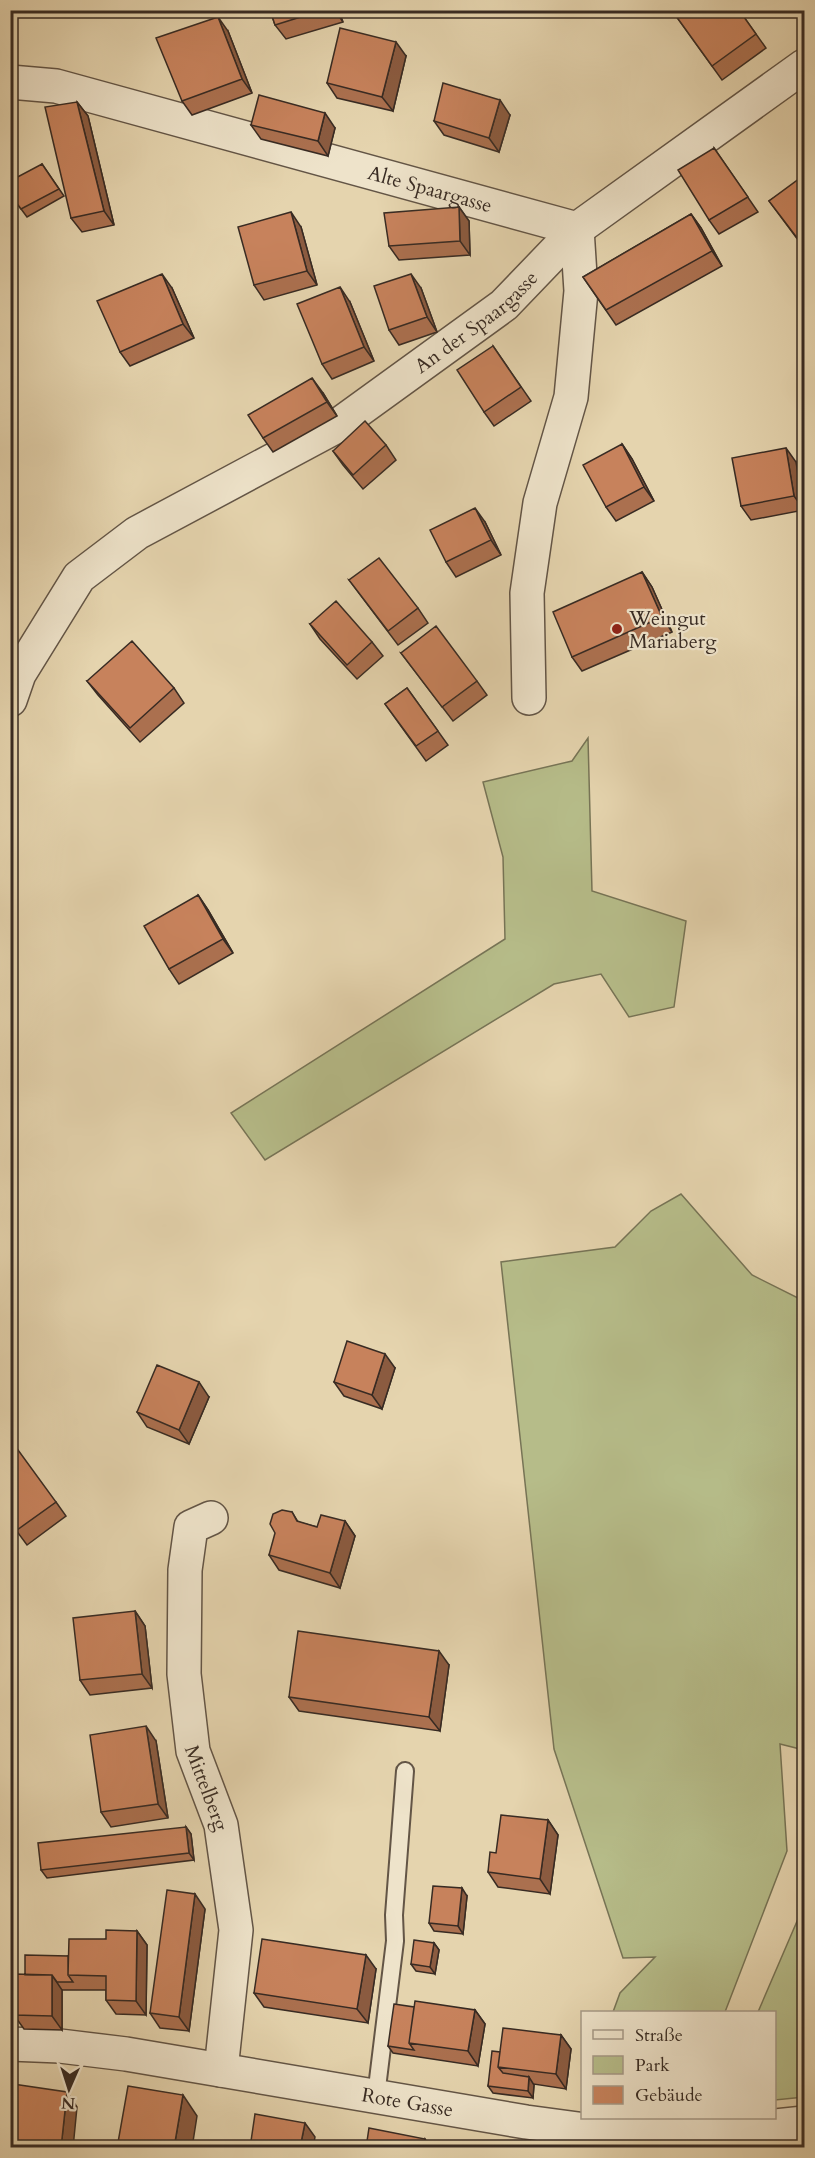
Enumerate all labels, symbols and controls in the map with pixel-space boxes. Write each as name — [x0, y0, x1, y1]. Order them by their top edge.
street label: Alte Spaargasse — [365, 159, 495, 219]
street label: An der Spaargasse — [409, 265, 544, 380]
place label: Weingut Mariaberg — [628, 605, 717, 655]
marker: Weingut Mariaberg — [610, 622, 624, 636]
street label: Mittelberg — [178, 1741, 235, 1835]
legend — [581, 2011, 776, 2119]
text: Straße — [635, 2023, 683, 2048]
text: Park — [635, 2053, 670, 2078]
north arrow — [39, 2059, 99, 2119]
street label: Rote Gasse — [360, 2081, 455, 2123]
text: Gebäude — [635, 2083, 703, 2108]
text: N — [61, 2092, 76, 2114]

